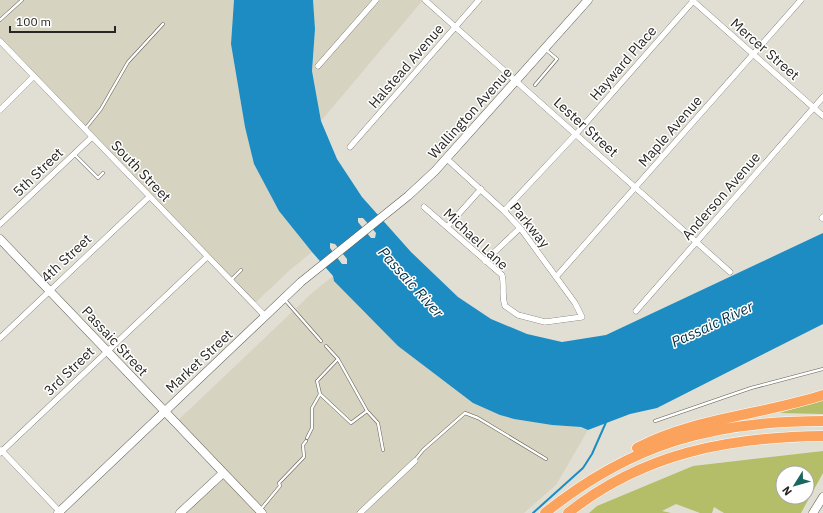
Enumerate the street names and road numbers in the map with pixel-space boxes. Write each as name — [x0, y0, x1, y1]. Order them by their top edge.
street label: Mercer Street — [727, 14, 803, 84]
street label: Halstead Avenue — [364, 20, 448, 112]
street label: Hayward Place — [586, 22, 661, 104]
street label: Wallington Avenue — [424, 63, 516, 162]
street label: Maple Avenue — [634, 91, 706, 170]
street label: Lester Street — [550, 93, 622, 161]
street label: South Street — [107, 137, 175, 206]
street label: 5th Street — [9, 144, 67, 200]
street label: Anderson Avenue — [678, 148, 764, 244]
street label: Parkway — [506, 199, 554, 251]
street label: Michael Lane — [440, 204, 512, 274]
street label: 4th Street — [37, 230, 95, 286]
street label: Passaic Street — [78, 302, 152, 380]
street label: Market Street — [162, 325, 236, 397]
street label: 3rd Street — [40, 342, 98, 399]

